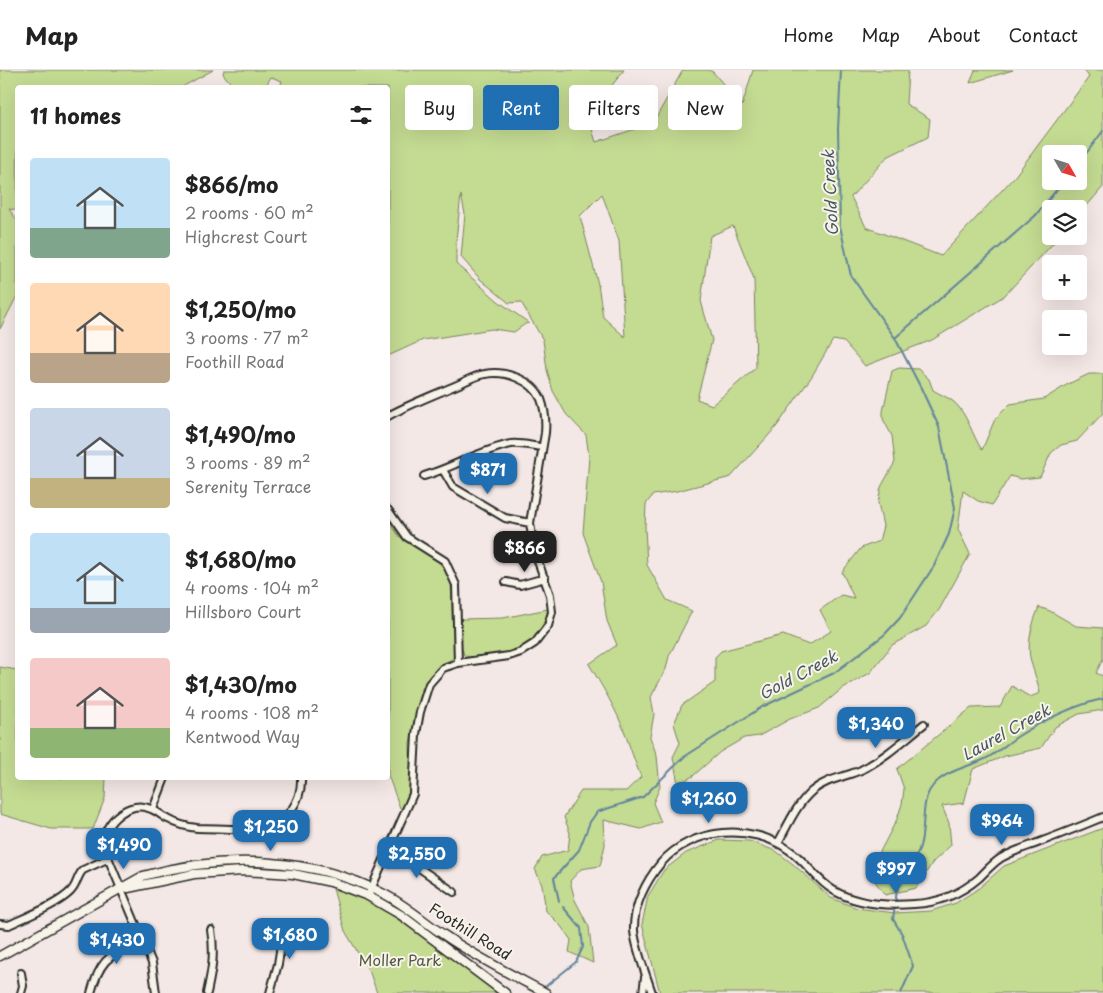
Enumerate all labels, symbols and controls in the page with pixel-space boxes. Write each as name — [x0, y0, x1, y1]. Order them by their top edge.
text: Map — [25, 17, 78, 53]
text: Home — [783, 21, 833, 48]
text: Map — [861, 21, 900, 48]
text: About — [928, 21, 980, 48]
text: Contact — [1008, 21, 1078, 48]
chip: Buy — [405, 85, 473, 130]
chip: Rent — [483, 85, 559, 130]
chip: Filters — [569, 85, 658, 130]
chip: New — [668, 85, 742, 130]
text: 11 homes — [30, 99, 121, 131]
icon: filters — [347, 101, 375, 129]
north arrow — [1042, 145, 1088, 190]
map controls — [1042, 145, 1087, 355]
water label: Gold Creek — [815, 148, 843, 237]
text: $866/mo — [185, 168, 278, 200]
icon: home — [70, 178, 130, 238]
text: 2 rooms · 60 m² — [185, 200, 314, 224]
button: layers — [1042, 200, 1087, 245]
text: Highcrest Court — [185, 224, 307, 248]
button: + — [1042, 255, 1087, 300]
text: $1,250/mo — [185, 293, 296, 325]
icon: home — [70, 303, 130, 363]
button: − — [1042, 310, 1087, 355]
text: 3 rooms · 77 m² — [185, 325, 309, 349]
text: Foothill Road — [185, 349, 285, 373]
text: $1,490/mo — [185, 418, 296, 450]
icon: home — [70, 428, 130, 488]
text: 3 rooms · 89 m² — [185, 450, 310, 474]
pin: $871 — [458, 452, 518, 495]
text: $871 — [470, 457, 506, 481]
text: Serenity Terrace — [185, 474, 311, 498]
pin: $866 — [495, 530, 555, 573]
text: $866 — [505, 535, 545, 559]
text: $1,680/mo — [185, 543, 296, 575]
icon: home — [70, 553, 130, 613]
text: 4 rooms · 104 m² — [185, 575, 319, 599]
text: Hillsboro Court — [185, 599, 301, 623]
water label: Gold Creek — [754, 643, 842, 705]
text: $1,430/mo — [185, 668, 297, 700]
icon: home — [70, 678, 130, 738]
water label: Laurel Creek — [957, 696, 1055, 765]
text: 4 rooms · 108 m² — [185, 700, 319, 724]
pin: $1,340 — [835, 706, 917, 749]
text: $1,340 — [848, 711, 904, 735]
text: Kentwood Way — [185, 724, 300, 748]
pin: $1,260 — [668, 782, 750, 824]
text: $1,260 — [682, 786, 737, 810]
pin: $964 — [972, 804, 1032, 846]
text: $964 — [981, 808, 1023, 832]
pin: $1,250 — [230, 810, 312, 852]
text: $1,250 — [244, 814, 298, 838]
pin: $1,490 — [83, 828, 165, 870]
text: $1,490 — [97, 832, 151, 856]
pin: $2,550 — [376, 836, 458, 879]
text: $2,550 — [388, 841, 446, 865]
pin: $997 — [866, 852, 926, 894]
text: $997 — [877, 856, 915, 880]
street label: Foothill Road — [425, 896, 516, 965]
pin: $1,680 — [249, 918, 331, 960]
pin: $1,430 — [76, 922, 158, 965]
text: $1,680 — [263, 922, 317, 946]
text: $1,430 — [89, 927, 145, 951]
park label: Moller Park — [358, 948, 442, 971]

